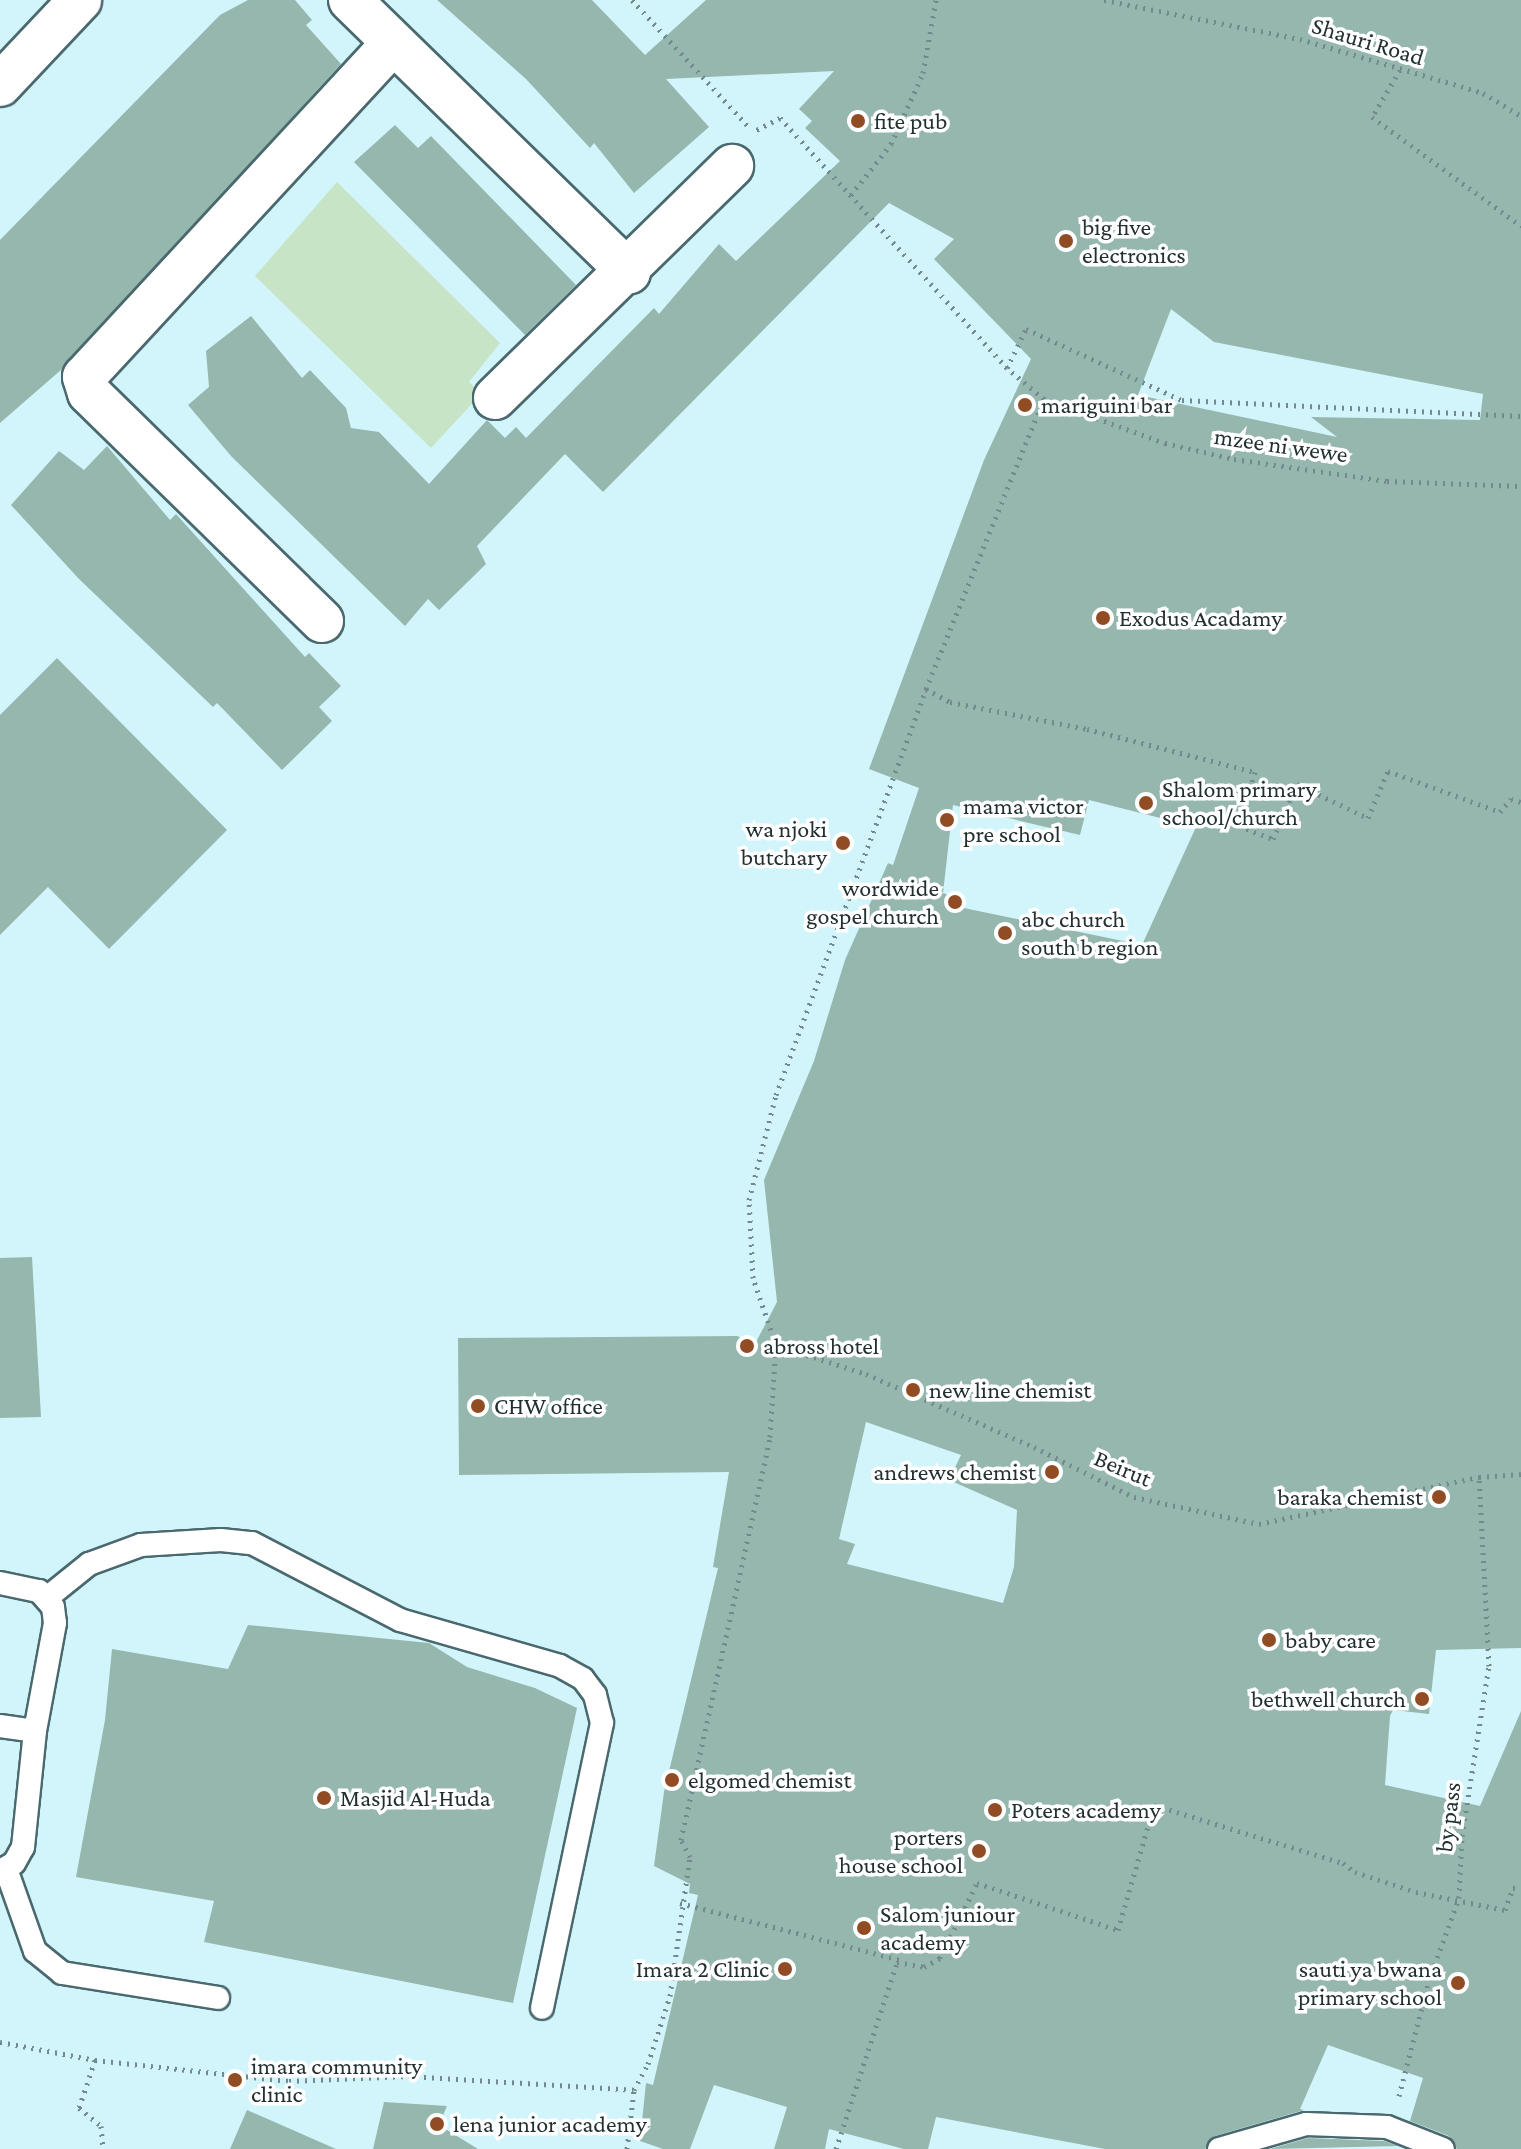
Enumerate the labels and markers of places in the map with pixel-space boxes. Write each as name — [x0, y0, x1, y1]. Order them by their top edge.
place label: fite pub — [874, 107, 947, 135]
marker: fite pub — [849, 112, 867, 130]
place label: big five electronics — [1082, 213, 1186, 269]
marker: big five electronics — [1057, 232, 1075, 250]
place label: mariguini bar — [1041, 391, 1172, 419]
marker: mariguini bar — [1016, 396, 1034, 414]
place label: Exodus Acadamy — [1119, 604, 1282, 632]
marker: Exodus Acadamy — [1094, 609, 1112, 627]
place label: Shalom primary school/church — [1162, 775, 1317, 831]
place label: mama victor pre school — [963, 792, 1084, 848]
marker: Shalom primary school/church — [1137, 794, 1155, 812]
marker: mama victor pre school — [938, 811, 956, 829]
place label: wa njoki butchary — [741, 815, 827, 871]
marker: wa njoki butchary — [834, 834, 852, 852]
place label: wordwide gospel church — [806, 874, 939, 930]
marker: wordwide gospel church — [946, 893, 964, 911]
place label: abc church south b region — [1021, 905, 1158, 961]
marker: abc church south b region — [996, 924, 1014, 942]
place label: abross hotel — [763, 1332, 879, 1360]
marker: abross hotel — [738, 1337, 756, 1355]
place label: new line chemist — [929, 1376, 1091, 1404]
marker: new line chemist — [904, 1381, 922, 1399]
place label: CHW office — [494, 1392, 603, 1420]
marker: CHW office — [469, 1397, 487, 1415]
place label: andrews chemist — [873, 1458, 1036, 1486]
marker: andrews chemist — [1043, 1463, 1061, 1481]
place label: baraka chemist — [1277, 1483, 1423, 1511]
marker: baraka chemist — [1430, 1488, 1448, 1506]
place label: baby care — [1285, 1626, 1376, 1654]
marker: baby care — [1260, 1631, 1278, 1649]
place label: bethwell church — [1251, 1685, 1406, 1713]
marker: bethwell church — [1413, 1690, 1431, 1708]
place label: elgomed chemist — [688, 1766, 851, 1794]
marker: elgomed chemist — [663, 1771, 681, 1789]
place label: Masjid Al-Huda — [340, 1784, 491, 1812]
marker: Masjid Al-Huda — [315, 1789, 333, 1807]
place label: Poters academy — [1011, 1796, 1161, 1824]
marker: Poters academy — [986, 1801, 1004, 1819]
place label: porters house school — [839, 1823, 963, 1879]
marker: porters house school — [970, 1842, 988, 1860]
place label: Salom juniour academy — [880, 1900, 1015, 1956]
marker: Salom juniour academy — [855, 1919, 873, 1937]
place label: Imara 2 Clinic — [636, 1955, 769, 1983]
place label: sauti ya bwana primary school — [1298, 1955, 1442, 2011]
marker: Imara 2 Clinic — [776, 1960, 794, 1978]
marker: sauti ya bwana primary school — [1449, 1974, 1467, 1992]
place label: imara community clinic — [251, 2052, 422, 2108]
marker: imara community clinic — [226, 2071, 244, 2089]
place label: lena junior academy — [453, 2110, 647, 2138]
marker: lena junior academy — [428, 2115, 446, 2133]

